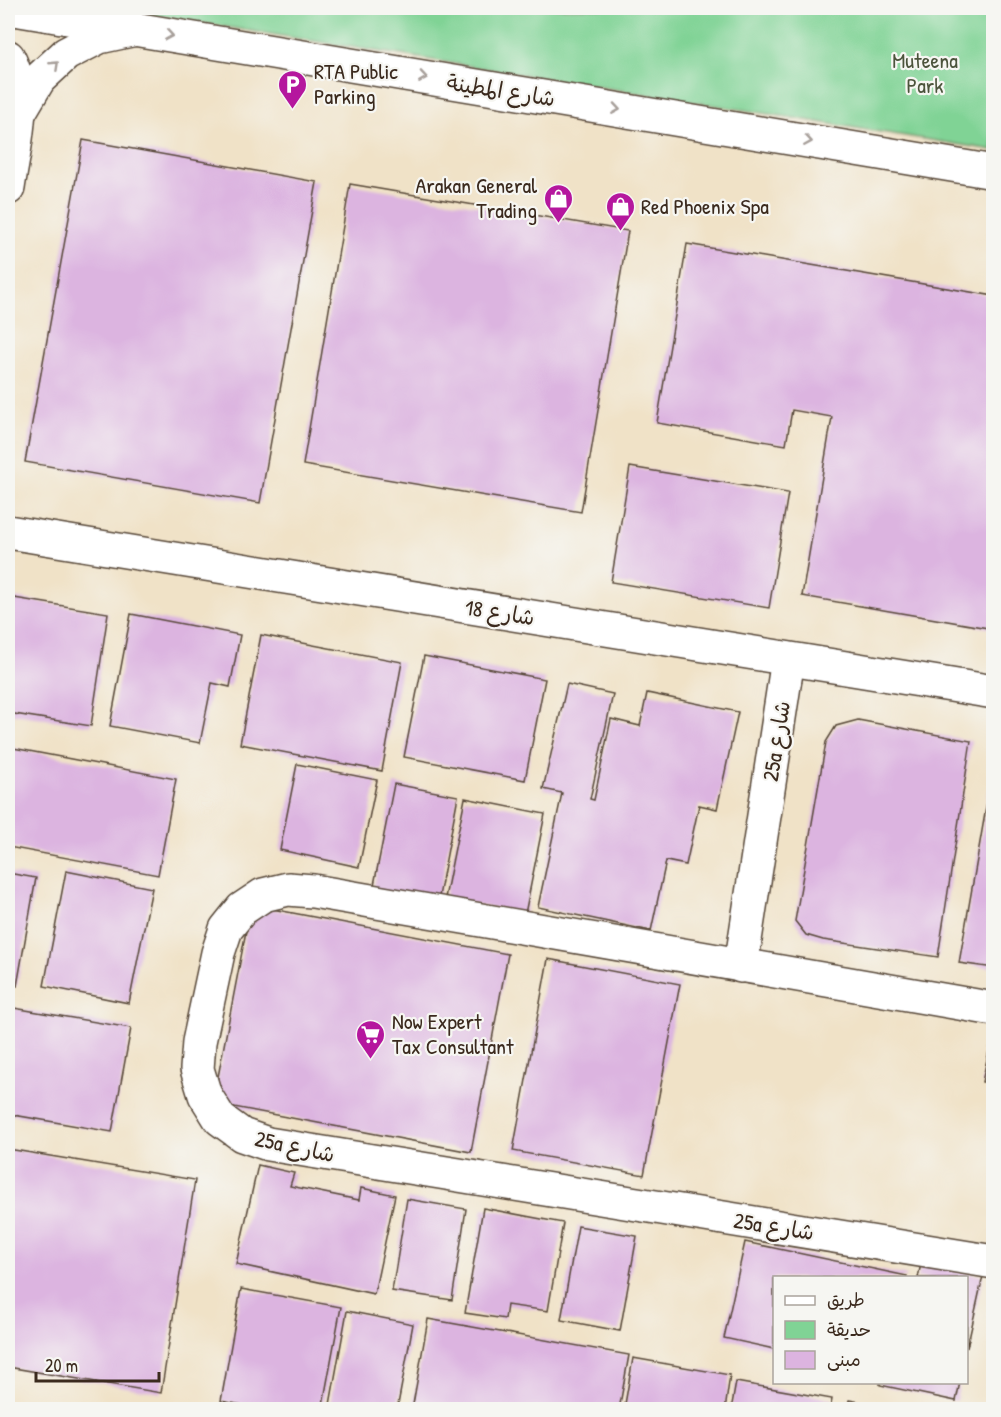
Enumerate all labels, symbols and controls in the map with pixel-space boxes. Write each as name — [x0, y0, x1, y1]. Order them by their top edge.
one-way arrow — [164, 28, 173, 40]
park label: Muteena Park — [892, 45, 958, 100]
place label: RTA Public Parking — [314, 56, 398, 111]
one-way arrow — [48, 61, 59, 72]
street label: شارع المطينة — [444, 67, 557, 114]
parking icon: RTA Public Parking — [277, 68, 309, 110]
one-way arrow — [418, 70, 428, 83]
one-way arrow — [610, 102, 620, 115]
one-way arrow — [803, 134, 813, 147]
place label: Arakan General Trading — [415, 170, 537, 225]
shop icon: Arakan General Trading — [542, 182, 574, 224]
shop icon: Red Phoenix Spa — [604, 190, 636, 232]
place label: Red Phoenix Spa — [641, 191, 769, 221]
street label: شارع 18 — [463, 592, 537, 633]
street label: 25a شارع — [755, 699, 798, 783]
place label: Now Expert Tax Consultant — [392, 1006, 514, 1061]
supermarket icon: Now Expert Tax Consultant — [355, 1018, 387, 1060]
street label: 25a شارع — [252, 1123, 338, 1170]
street label: 25a شارع — [732, 1205, 816, 1248]
legend — [773, 1276, 968, 1384]
text: طريق — [827, 1287, 865, 1312]
text: حديقة — [827, 1317, 871, 1342]
scale bar — [36, 1345, 159, 1383]
text: مبنى — [827, 1347, 861, 1372]
text: 20 m — [45, 1353, 78, 1378]

